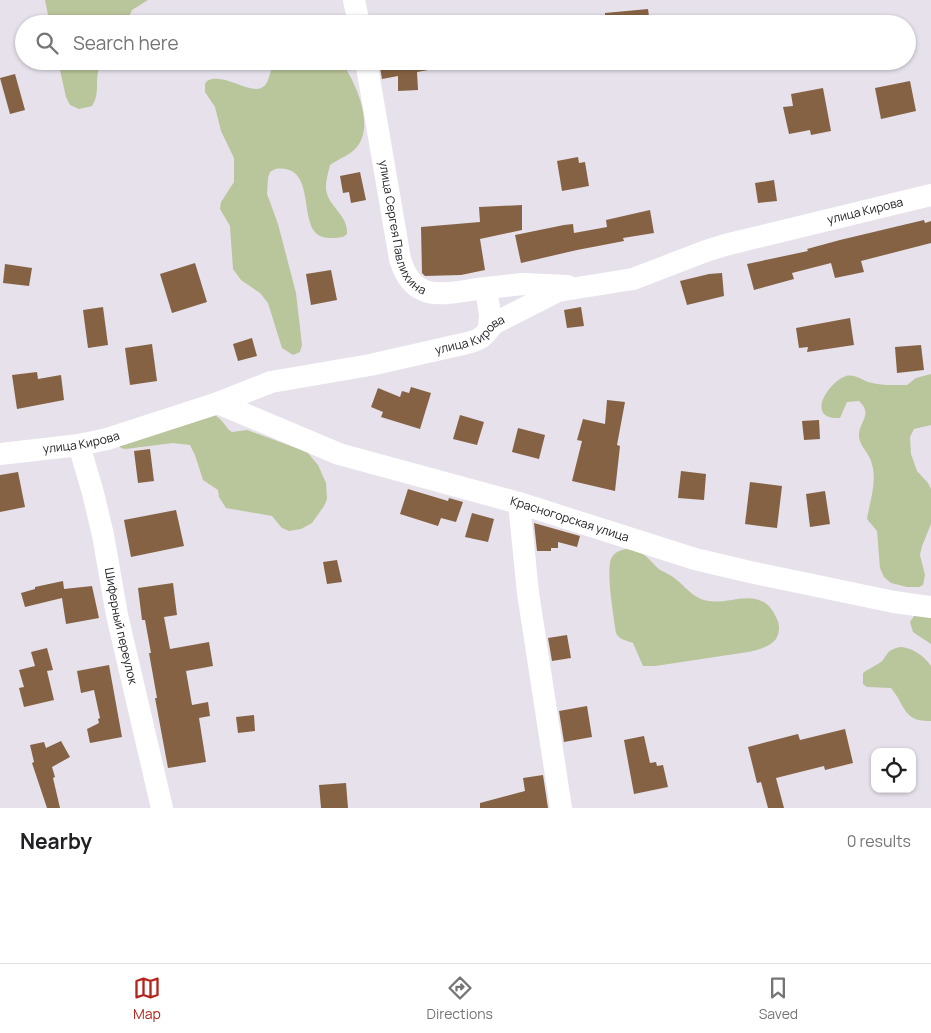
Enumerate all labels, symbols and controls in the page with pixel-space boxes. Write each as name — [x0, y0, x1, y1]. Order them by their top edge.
search box — [15, 15, 916, 70]
icon: search — [33, 29, 61, 57]
text: Search here — [73, 30, 179, 56]
street label: улица Сергея Павлихина — [375, 159, 429, 298]
street label: улица Кирова — [825, 193, 905, 228]
street label: улица Кирова — [433, 311, 507, 358]
street label: улица Кирова — [42, 427, 122, 457]
street label: Красногорская улица — [508, 492, 631, 545]
street label: Шиферный переулок — [101, 566, 142, 687]
map controls — [871, 748, 916, 793]
button: locate — [871, 748, 916, 793]
text: Nearby — [20, 827, 92, 855]
text: 0 results — [847, 830, 911, 852]
tab: Map — [133, 974, 161, 1023]
tab: Directions — [427, 974, 493, 1023]
tab: Saved — [759, 974, 798, 1023]

